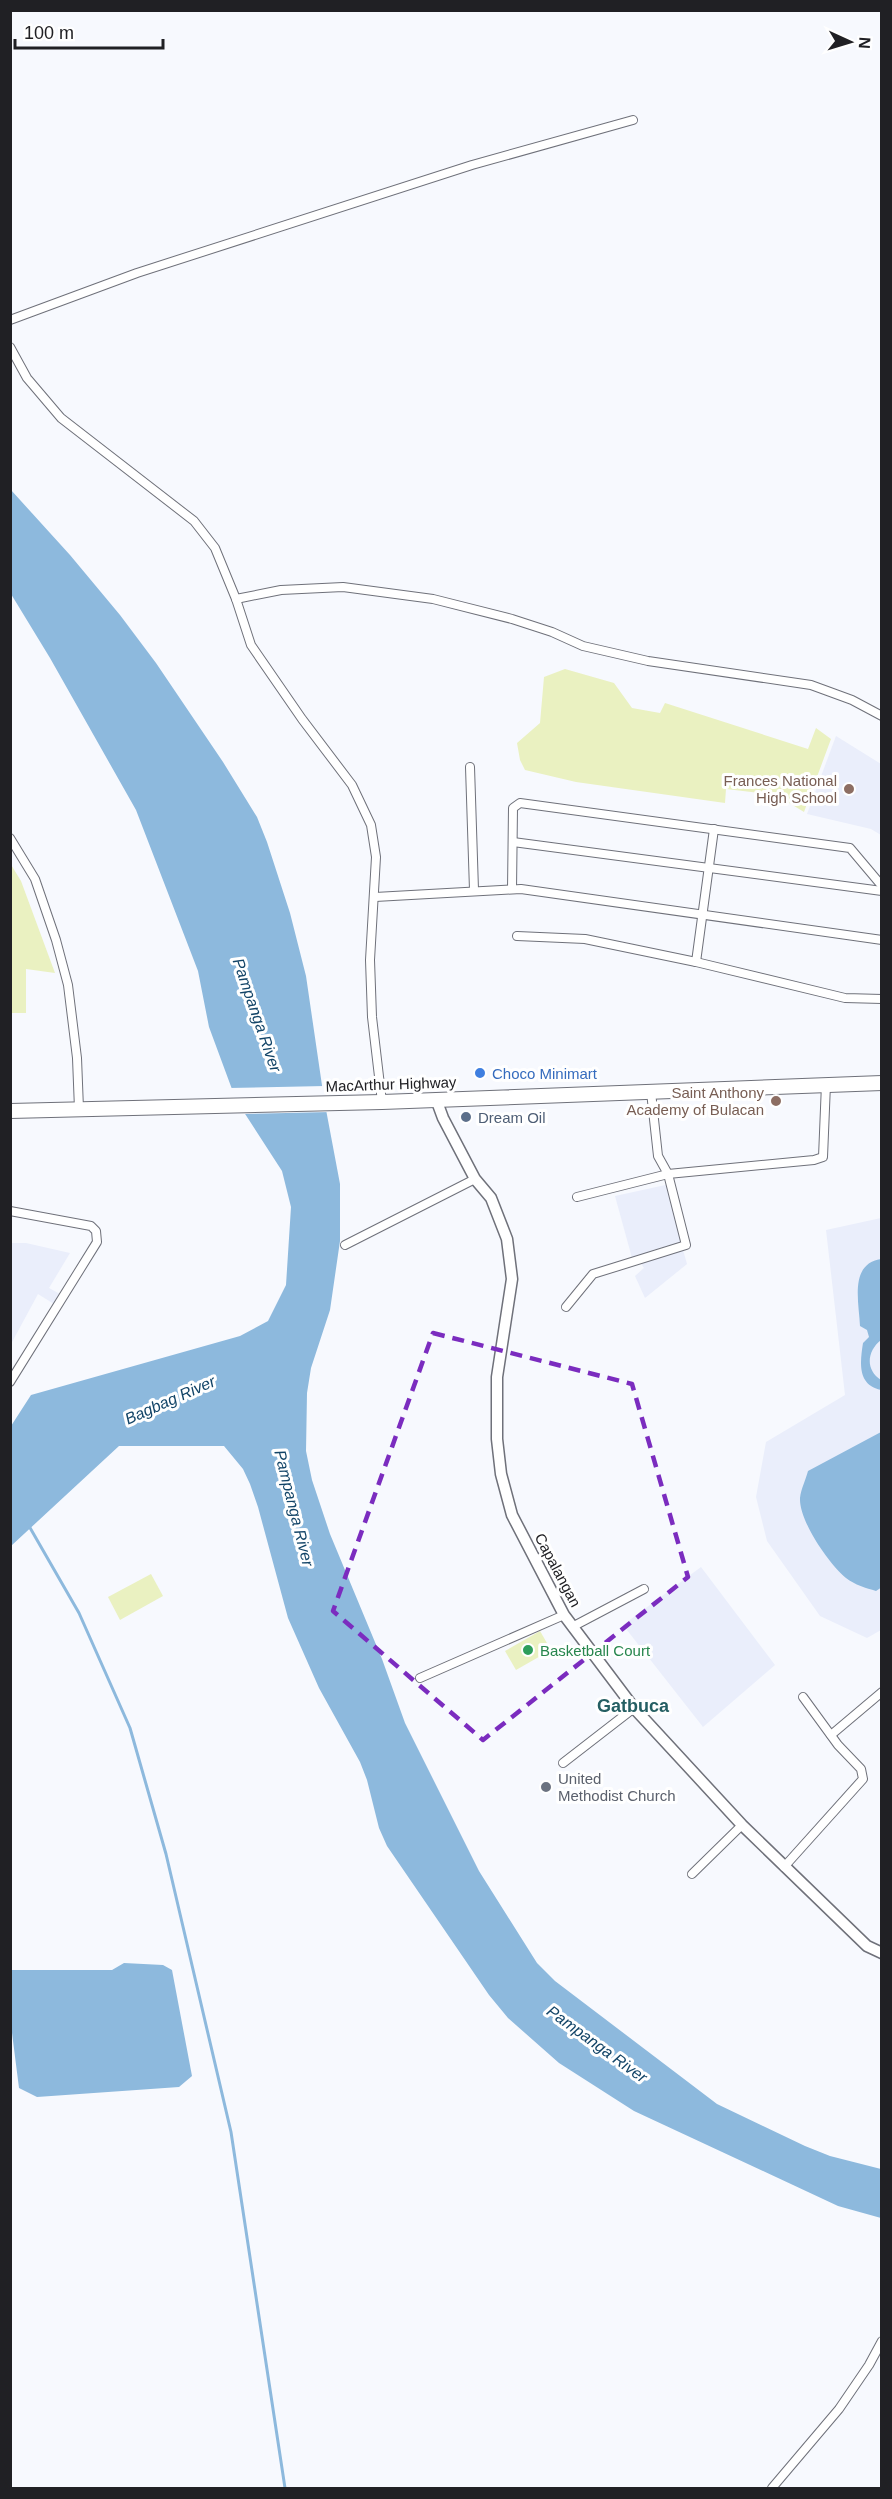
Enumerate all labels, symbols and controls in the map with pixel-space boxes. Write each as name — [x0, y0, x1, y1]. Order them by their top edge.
scale bar — [15, 12, 164, 50]
north arrow — [820, 12, 880, 72]
text: 100 m — [24, 23, 74, 43]
text: N — [856, 37, 873, 49]
place label: Frances National High School — [724, 772, 837, 806]
marker: Frances National High School — [842, 782, 856, 796]
water label: Pampanga River — [230, 956, 285, 1075]
place label: Choco Minimart — [492, 1065, 598, 1082]
marker: Choco Minimart — [473, 1066, 487, 1080]
street label: MacArthur Highway — [325, 1073, 457, 1095]
place label: Saint Anthony Academy of Bulacan — [626, 1084, 764, 1118]
marker: Saint Anthony Academy of Bulacan — [769, 1094, 783, 1108]
place label: Dream Oil — [478, 1109, 546, 1126]
marker: Dream Oil — [459, 1110, 473, 1124]
water label: Bagbag River — [122, 1372, 218, 1427]
water label: Pampanga River — [271, 1448, 317, 1569]
street label: Capalangan — [532, 1530, 584, 1610]
place label: Basketball Court — [540, 1642, 651, 1659]
marker: Basketball Court — [521, 1643, 535, 1657]
district label: Gatbuca — [597, 1696, 670, 1716]
place label: United Methodist Church — [558, 1770, 676, 1804]
marker: United Methodist Church — [539, 1780, 553, 1794]
water label: Pampanga River — [544, 2002, 651, 2086]

